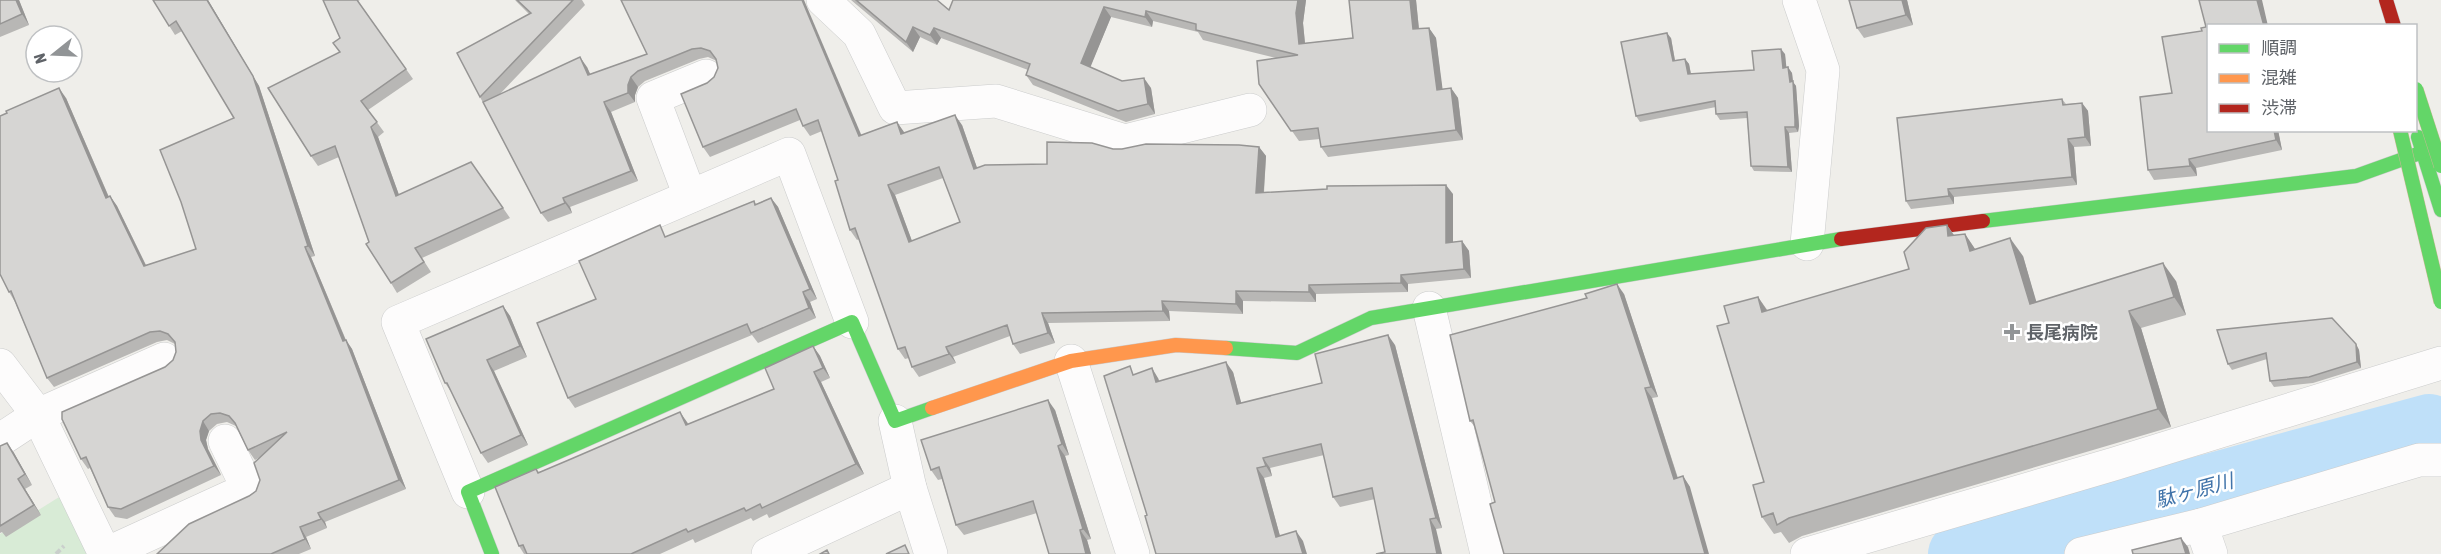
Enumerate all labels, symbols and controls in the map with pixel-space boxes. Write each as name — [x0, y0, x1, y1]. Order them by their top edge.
north arrow — [24, 24, 84, 84]
legend — [2207, 24, 2417, 132]
text: 順調 — [2261, 37, 2297, 58]
text: N — [30, 51, 50, 66]
text: 混雑 — [2261, 67, 2297, 88]
text: 渋滞 — [2261, 97, 2297, 118]
place label: 長尾病院 — [2026, 322, 2098, 343]
marker: 長尾病院 — [2003, 323, 2021, 341]
water label: 駄ヶ原川 — [2152, 468, 2238, 511]

